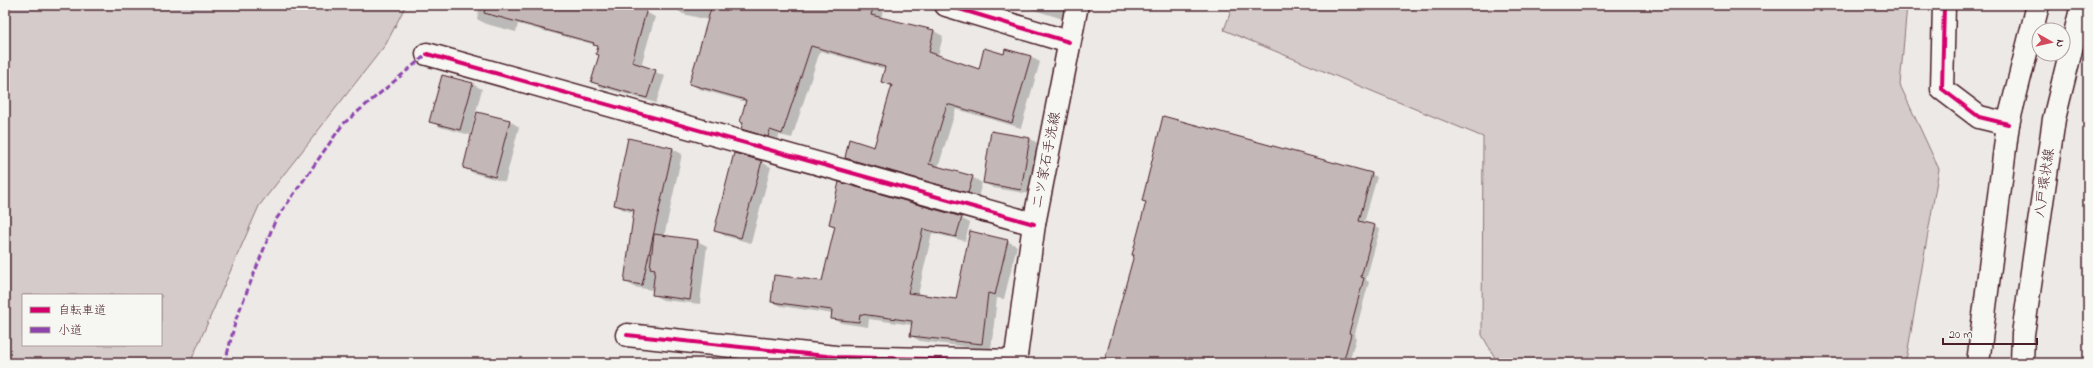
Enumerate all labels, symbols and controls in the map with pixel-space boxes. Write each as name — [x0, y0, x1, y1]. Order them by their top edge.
north arrow — [2031, 22, 2071, 62]
text: N — [2051, 38, 2068, 48]
street label: 二ツ家石手洗線 — [1027, 110, 1067, 210]
street label: 八戸環状線 — [2030, 147, 2060, 219]
legend — [22, 294, 162, 346]
text: 自転車道 — [58, 302, 106, 320]
scale bar — [1943, 320, 2037, 346]
text: 小道 — [58, 322, 82, 340]
text: 20 m — [1949, 326, 1972, 344]

